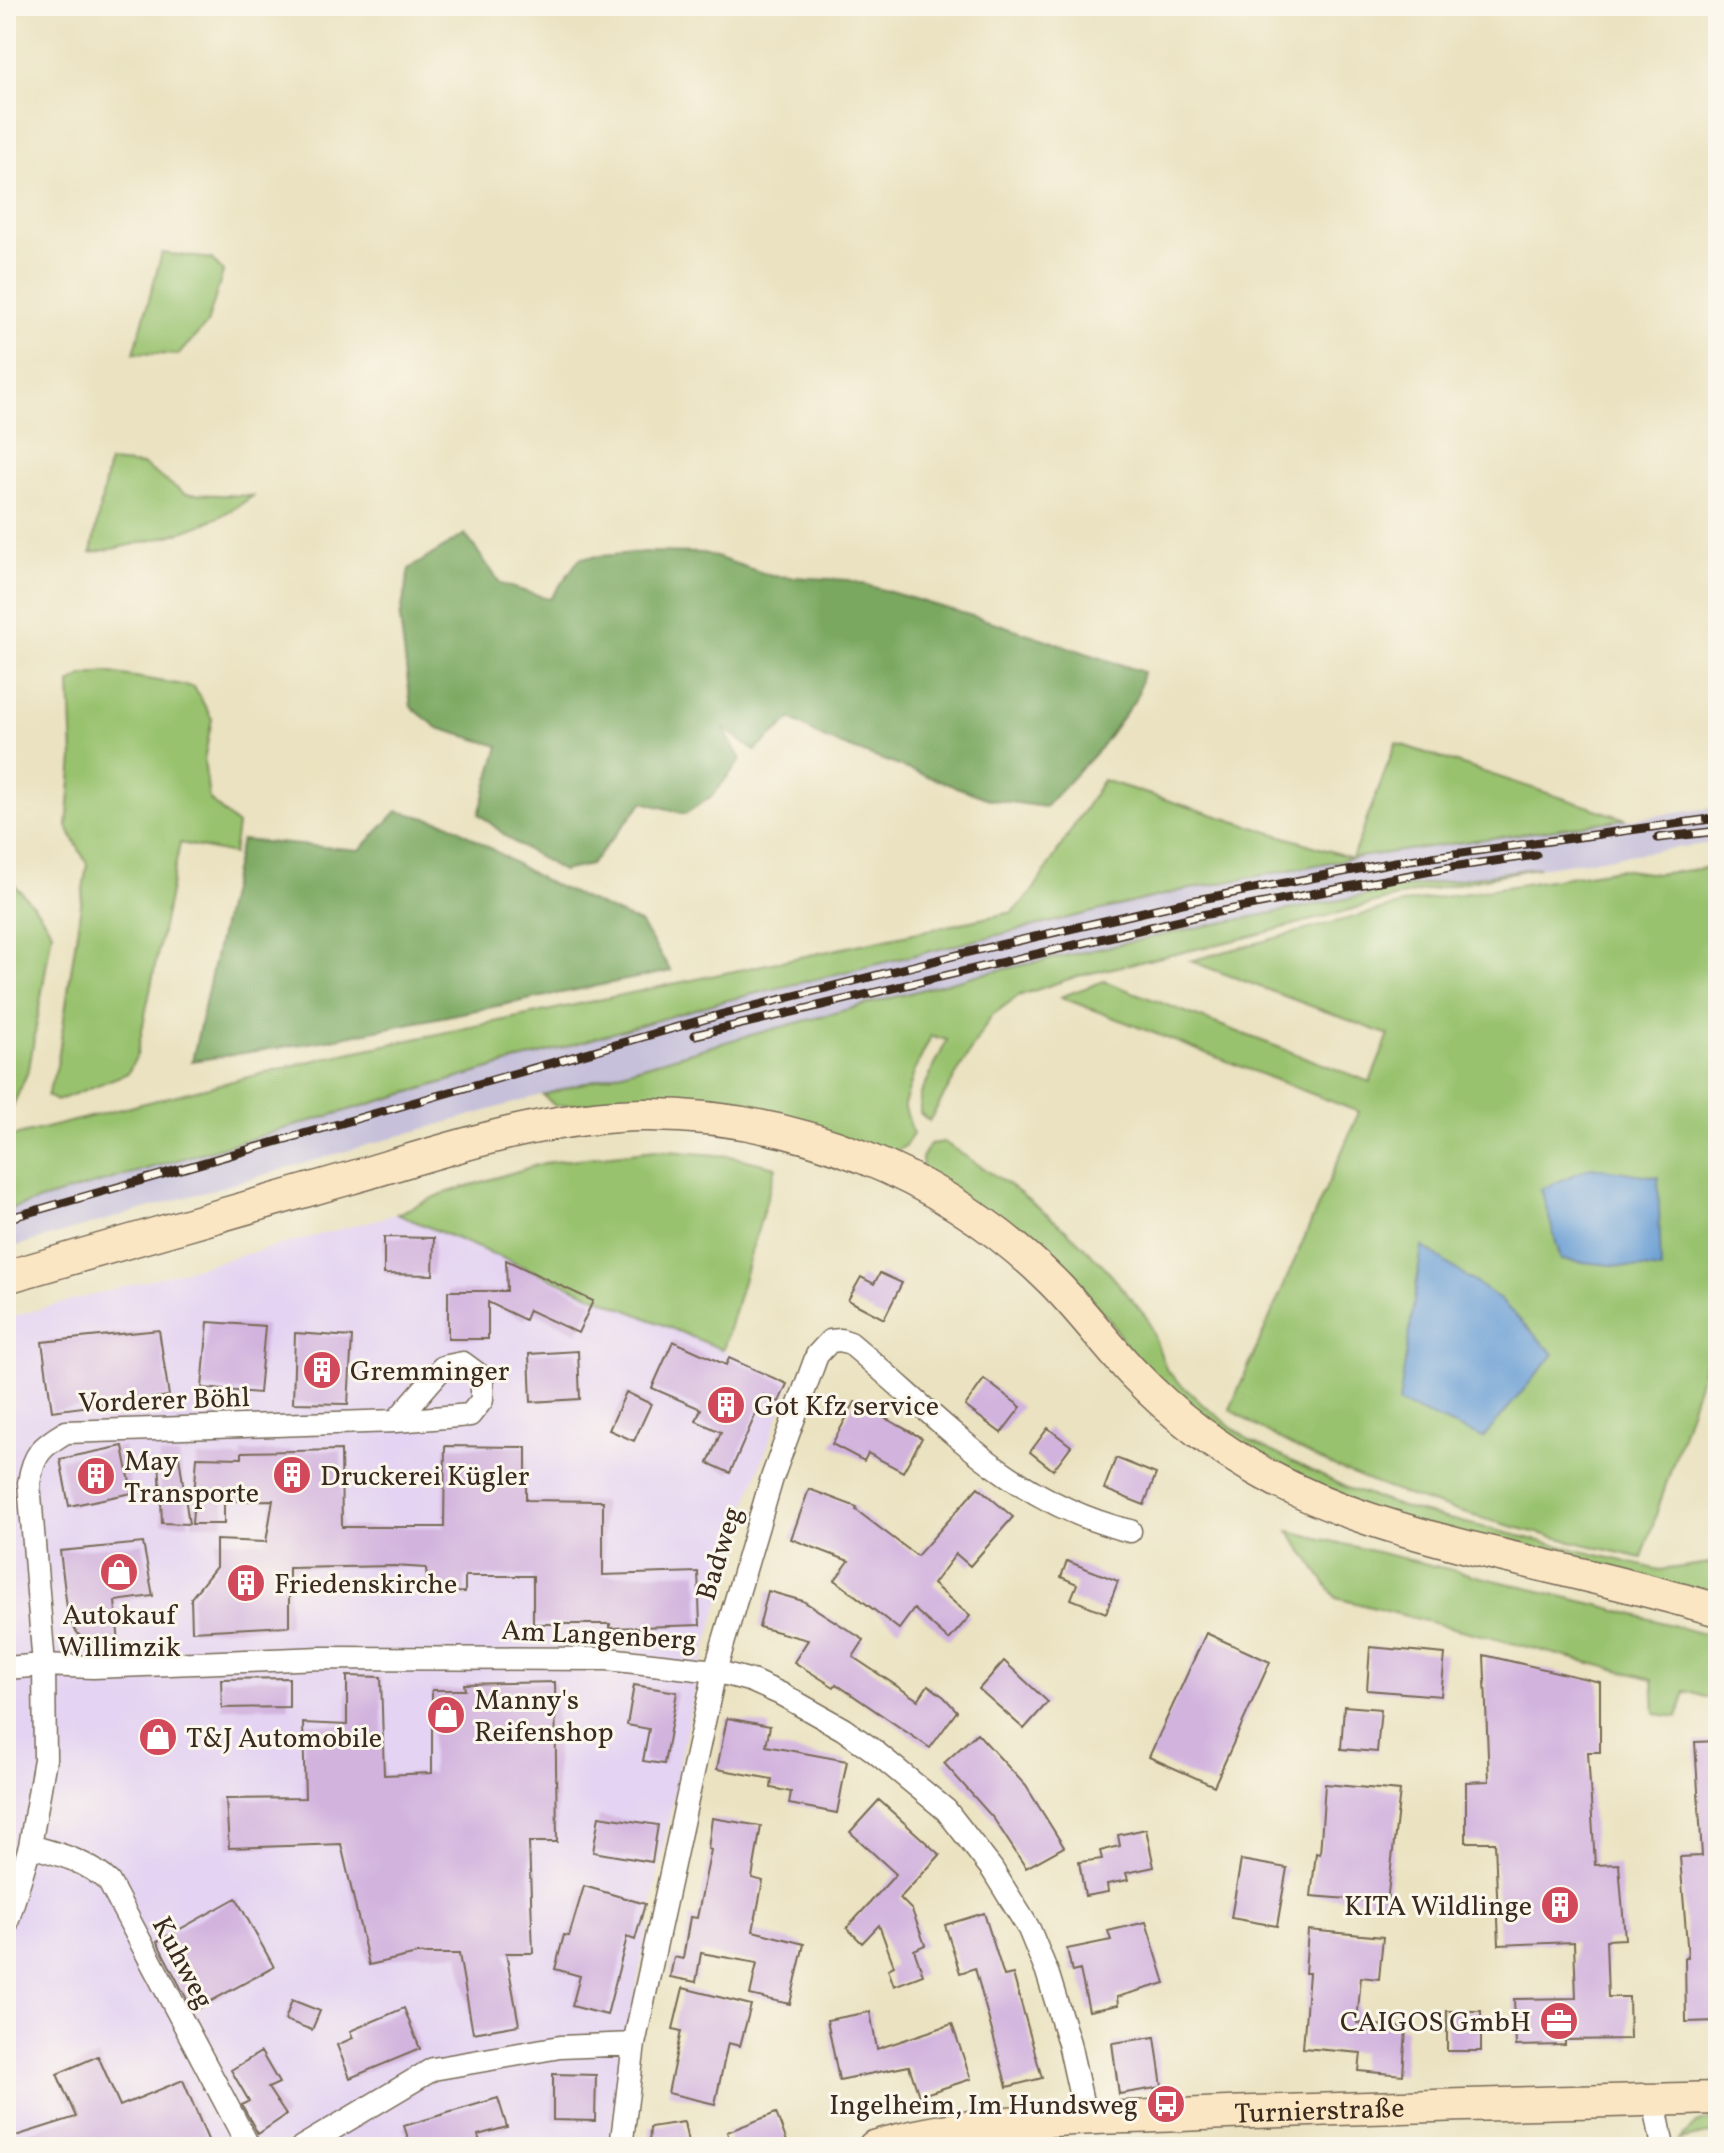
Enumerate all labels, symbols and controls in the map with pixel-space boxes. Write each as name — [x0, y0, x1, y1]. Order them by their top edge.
building icon: Gremminger — [301, 1349, 343, 1391]
place label: Gremminger — [350, 1353, 510, 1392]
street label: Vorderer Böhl — [78, 1379, 251, 1424]
building icon: Got Kfz service — [705, 1384, 747, 1426]
place label: Got Kfz service — [754, 1388, 939, 1427]
place label: May Transporte — [124, 1443, 259, 1514]
building icon: Druckerei Kügler — [271, 1454, 313, 1496]
building icon: May Transporte — [75, 1455, 117, 1497]
place label: Druckerei Kügler — [320, 1458, 530, 1497]
street label: Badweg — [688, 1502, 753, 1605]
shop icon: Autokauf Willimzik — [98, 1551, 140, 1593]
building icon: Friedenskirche — [225, 1562, 267, 1604]
place label: Friedenskirche — [274, 1566, 457, 1605]
place label: Autokauf Willimzik — [57, 1597, 181, 1668]
street label: Am Langenberg — [500, 1612, 697, 1661]
place label: Manny's Reifenshop — [474, 1682, 613, 1753]
shop icon: Manny's Reifenshop — [425, 1694, 467, 1736]
shop icon: T&J Automobile — [137, 1716, 179, 1758]
place label: T&J Automobile — [186, 1720, 382, 1759]
building icon: KITA Wildlinge — [1539, 1884, 1581, 1926]
place label: KITA Wildlinge — [1344, 1888, 1532, 1927]
street label: Kuhweg — [141, 1910, 222, 2016]
office icon: CAIGOS GmbH — [1538, 2000, 1580, 2042]
place label: CAIGOS GmbH — [1340, 2004, 1531, 2043]
bus stop icon: Ingelheim, Im Hundsweg — [1145, 2083, 1187, 2125]
place label: Ingelheim, Im Hundsweg — [829, 2087, 1138, 2126]
street label: Turnierstraße — [1234, 2090, 1405, 2135]

